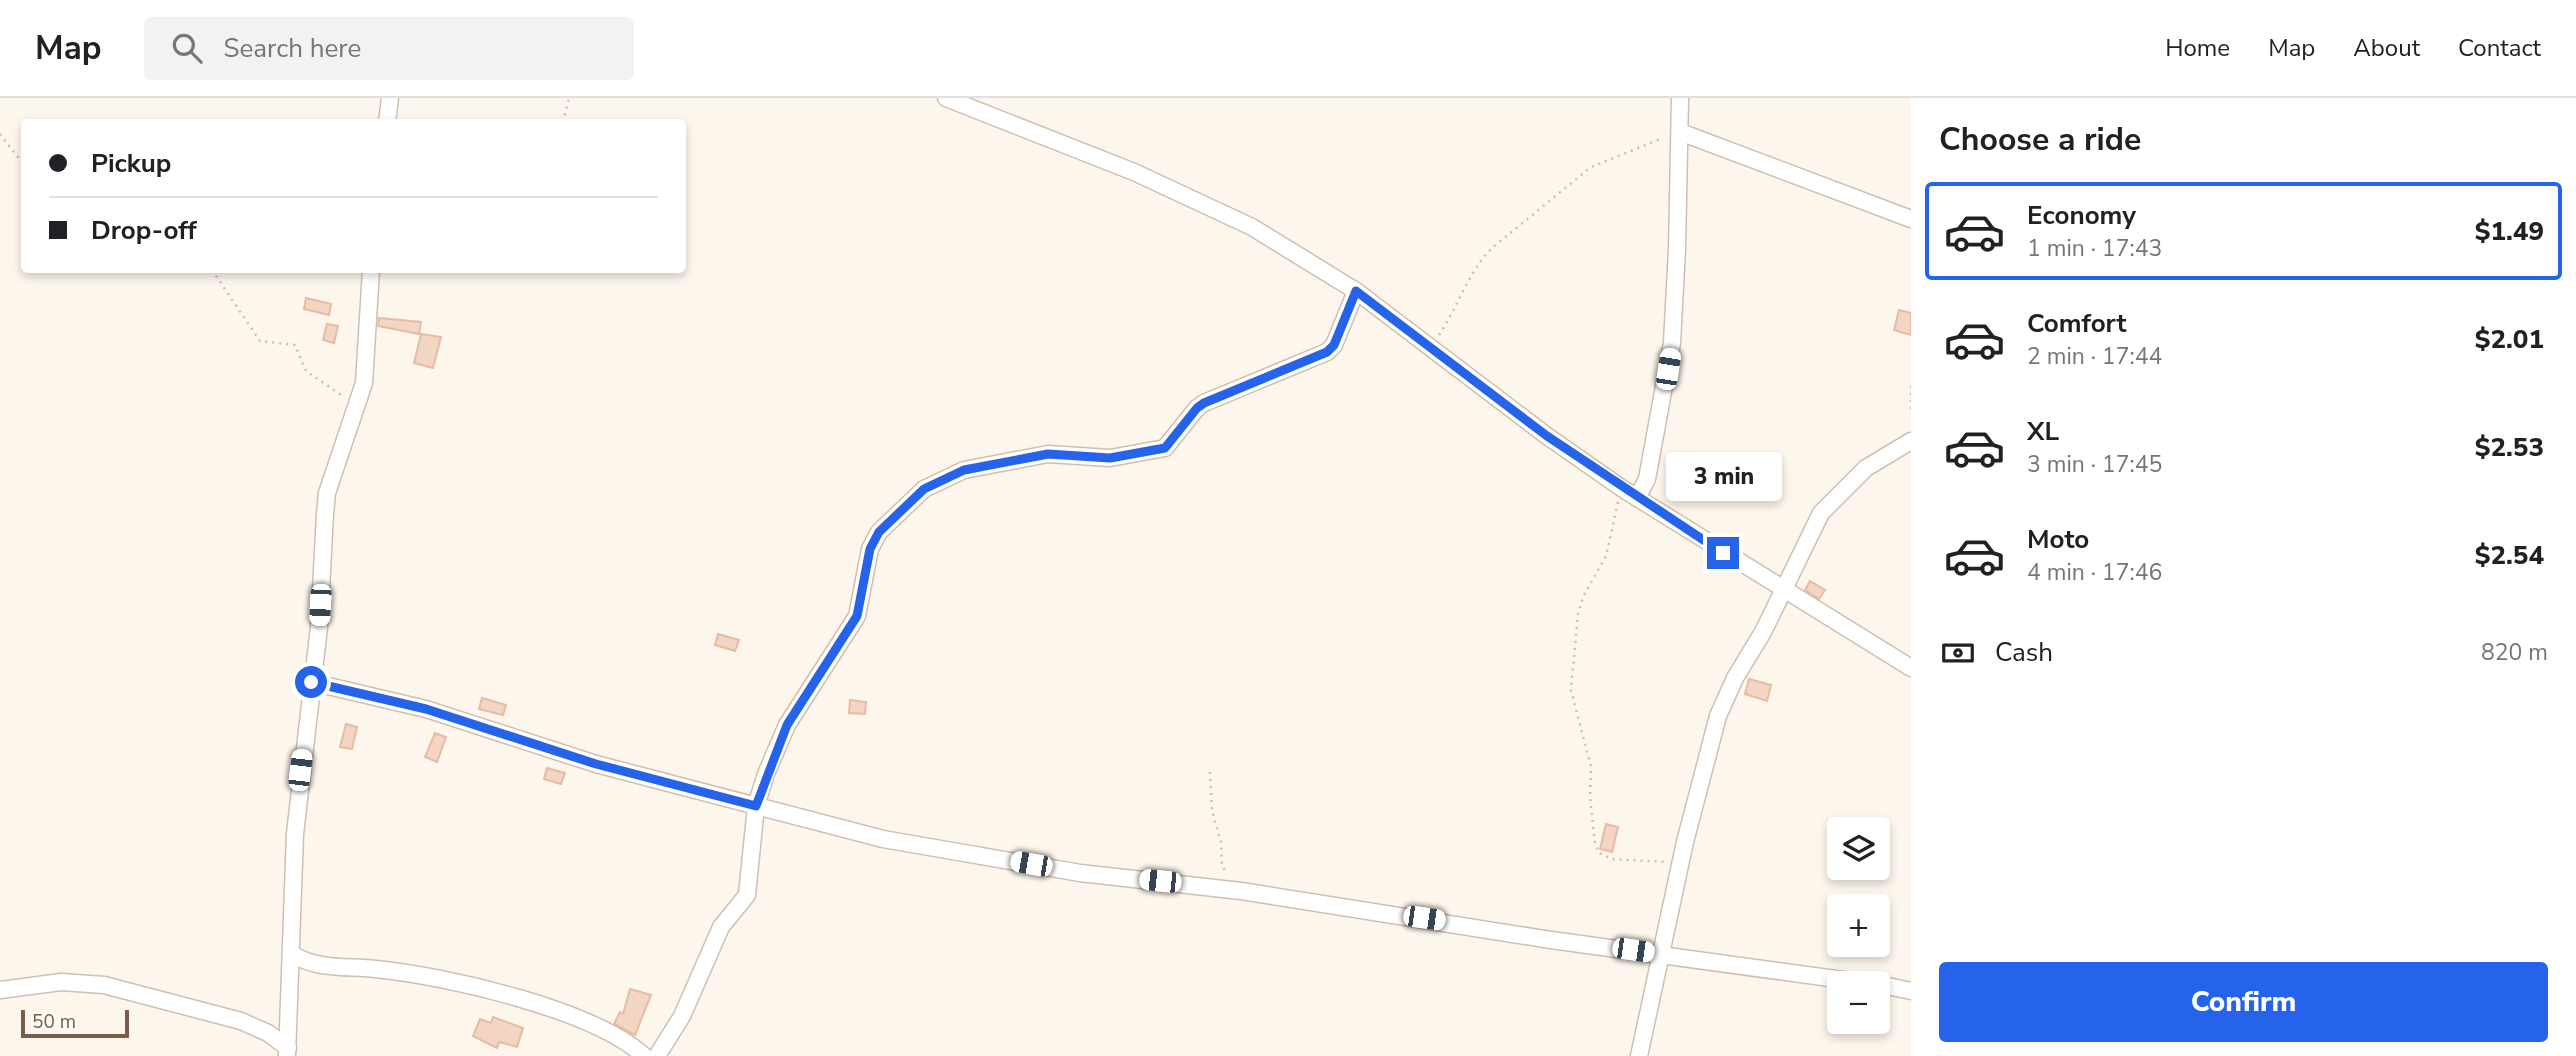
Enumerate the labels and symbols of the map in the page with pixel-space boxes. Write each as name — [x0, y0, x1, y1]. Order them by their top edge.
car — [1655, 347, 1682, 391]
callout: 3 min — [1665, 452, 1781, 500]
route end — [1707, 537, 1739, 569]
car — [309, 583, 332, 627]
route start — [295, 666, 327, 698]
car — [288, 748, 313, 792]
car — [1009, 850, 1054, 878]
car — [1139, 868, 1182, 894]
car — [1402, 905, 1447, 931]
car — [1611, 937, 1656, 963]
scale bar — [21, 1007, 130, 1039]

